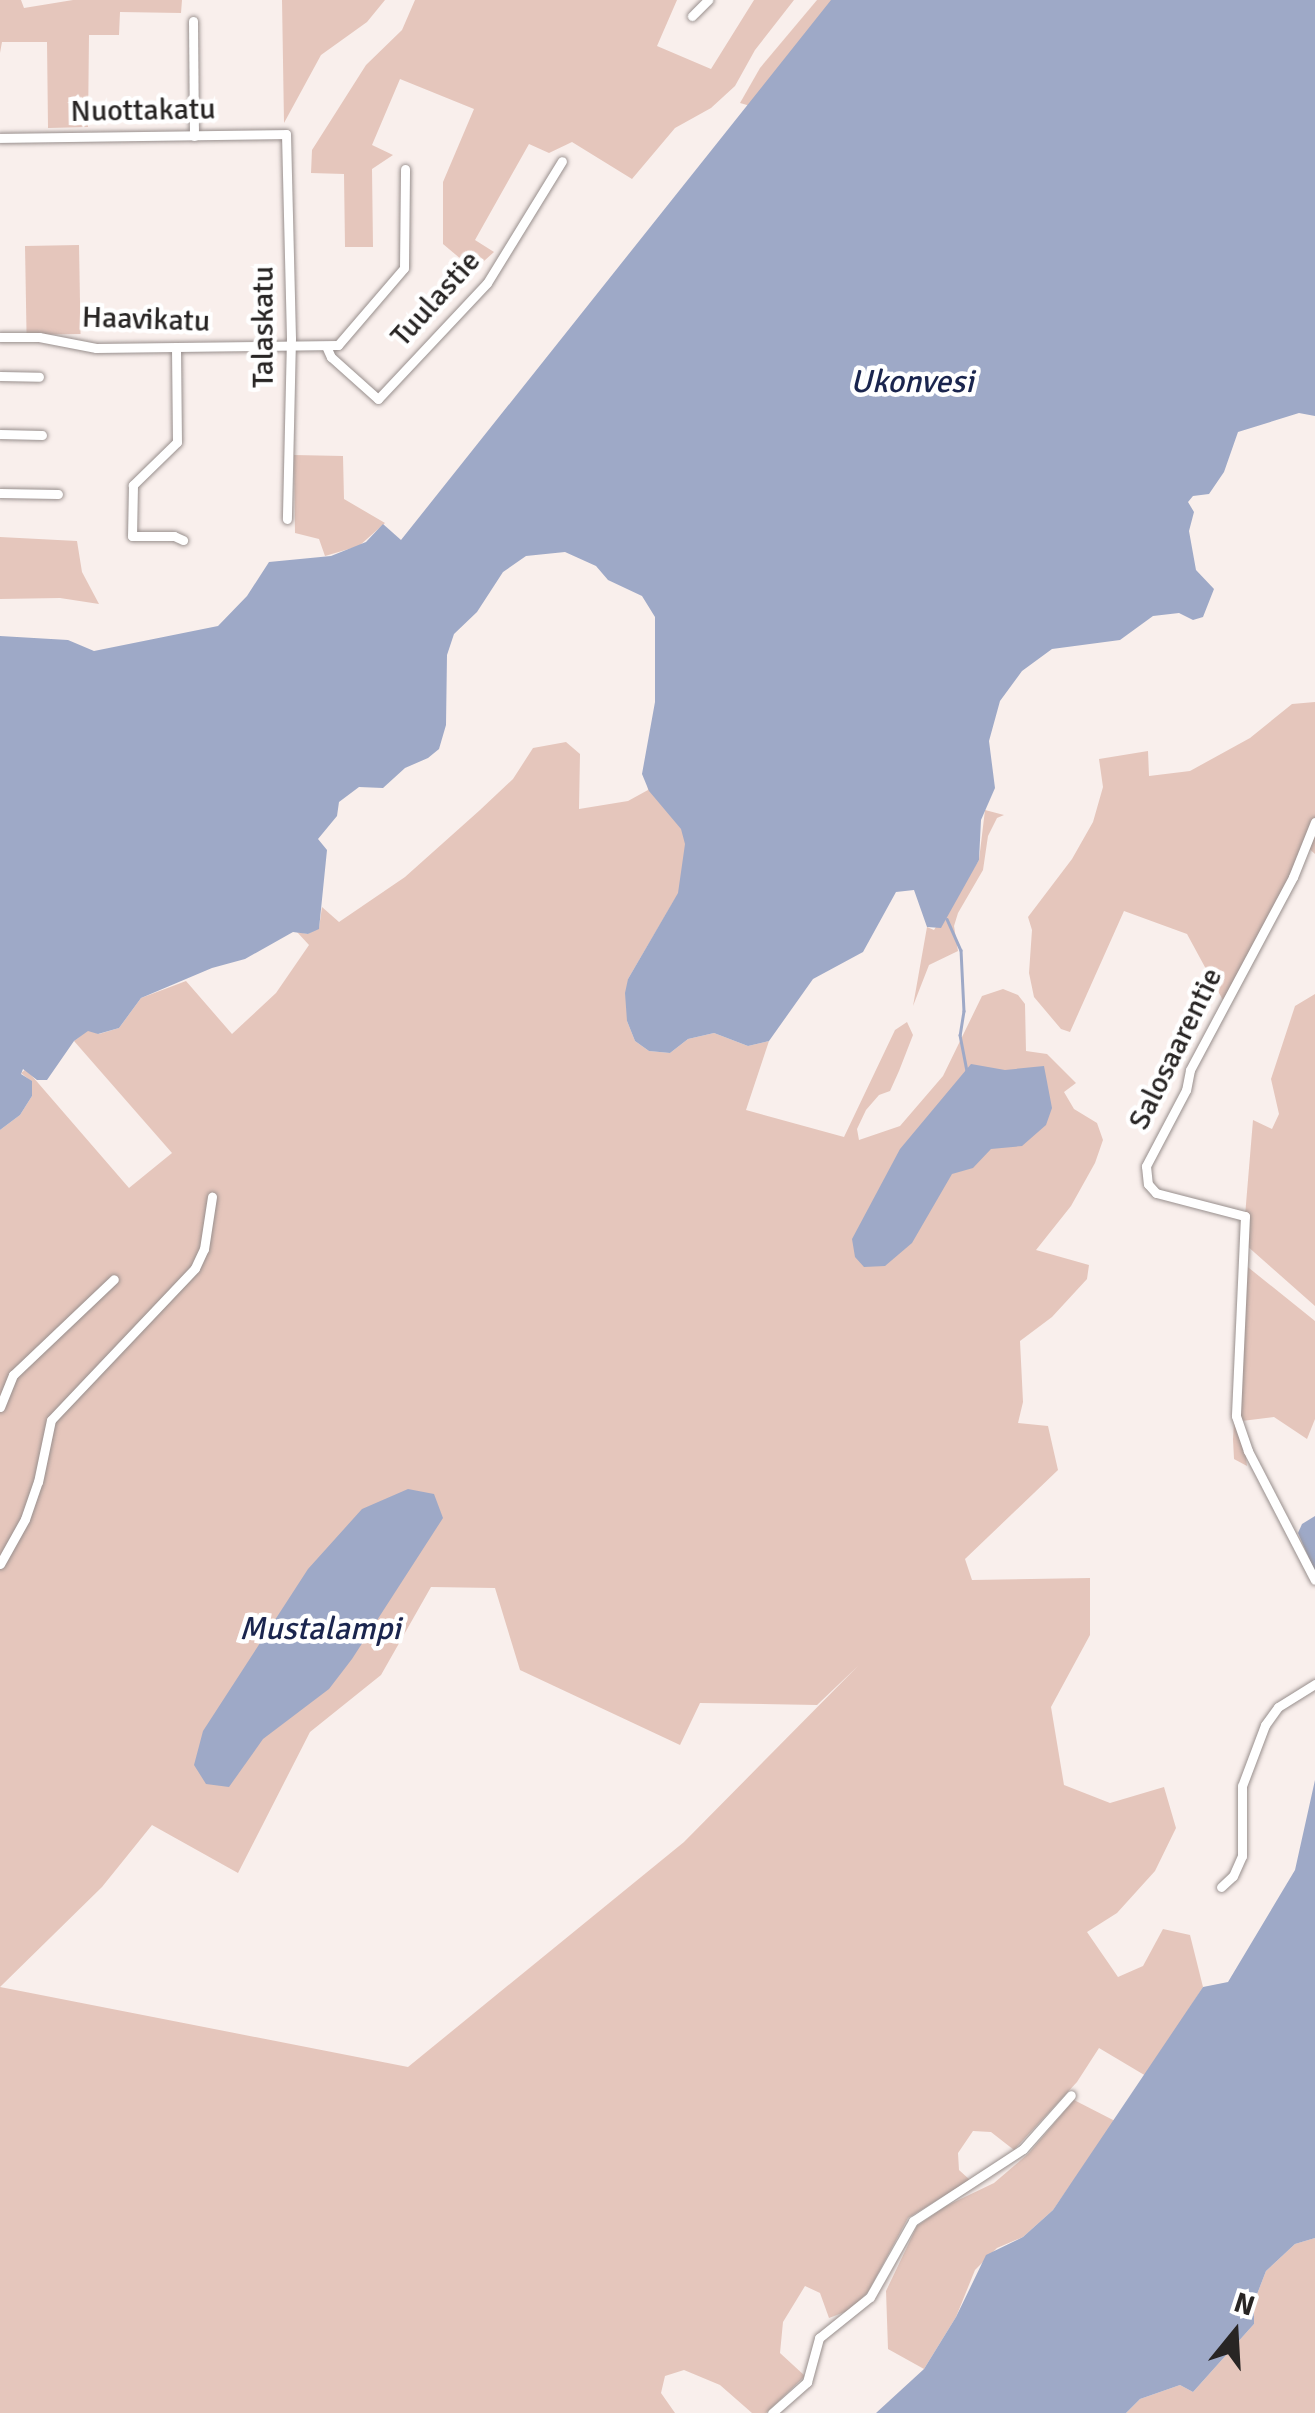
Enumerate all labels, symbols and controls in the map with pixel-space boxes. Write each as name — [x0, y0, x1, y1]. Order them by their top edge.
street label: Nuottakatu — [70, 92, 216, 130]
street label: Tuulastie — [384, 244, 488, 354]
street label: Talaskatu — [246, 266, 282, 388]
street label: Haavikatu — [81, 300, 211, 340]
water label: Ukonvesi — [850, 363, 974, 401]
street label: Salosaarentie — [1121, 962, 1231, 1136]
water label: Mustalampi — [239, 1610, 401, 1648]
north arrow — [1185, 2283, 1285, 2383]
text: N — [1230, 2285, 1259, 2324]

